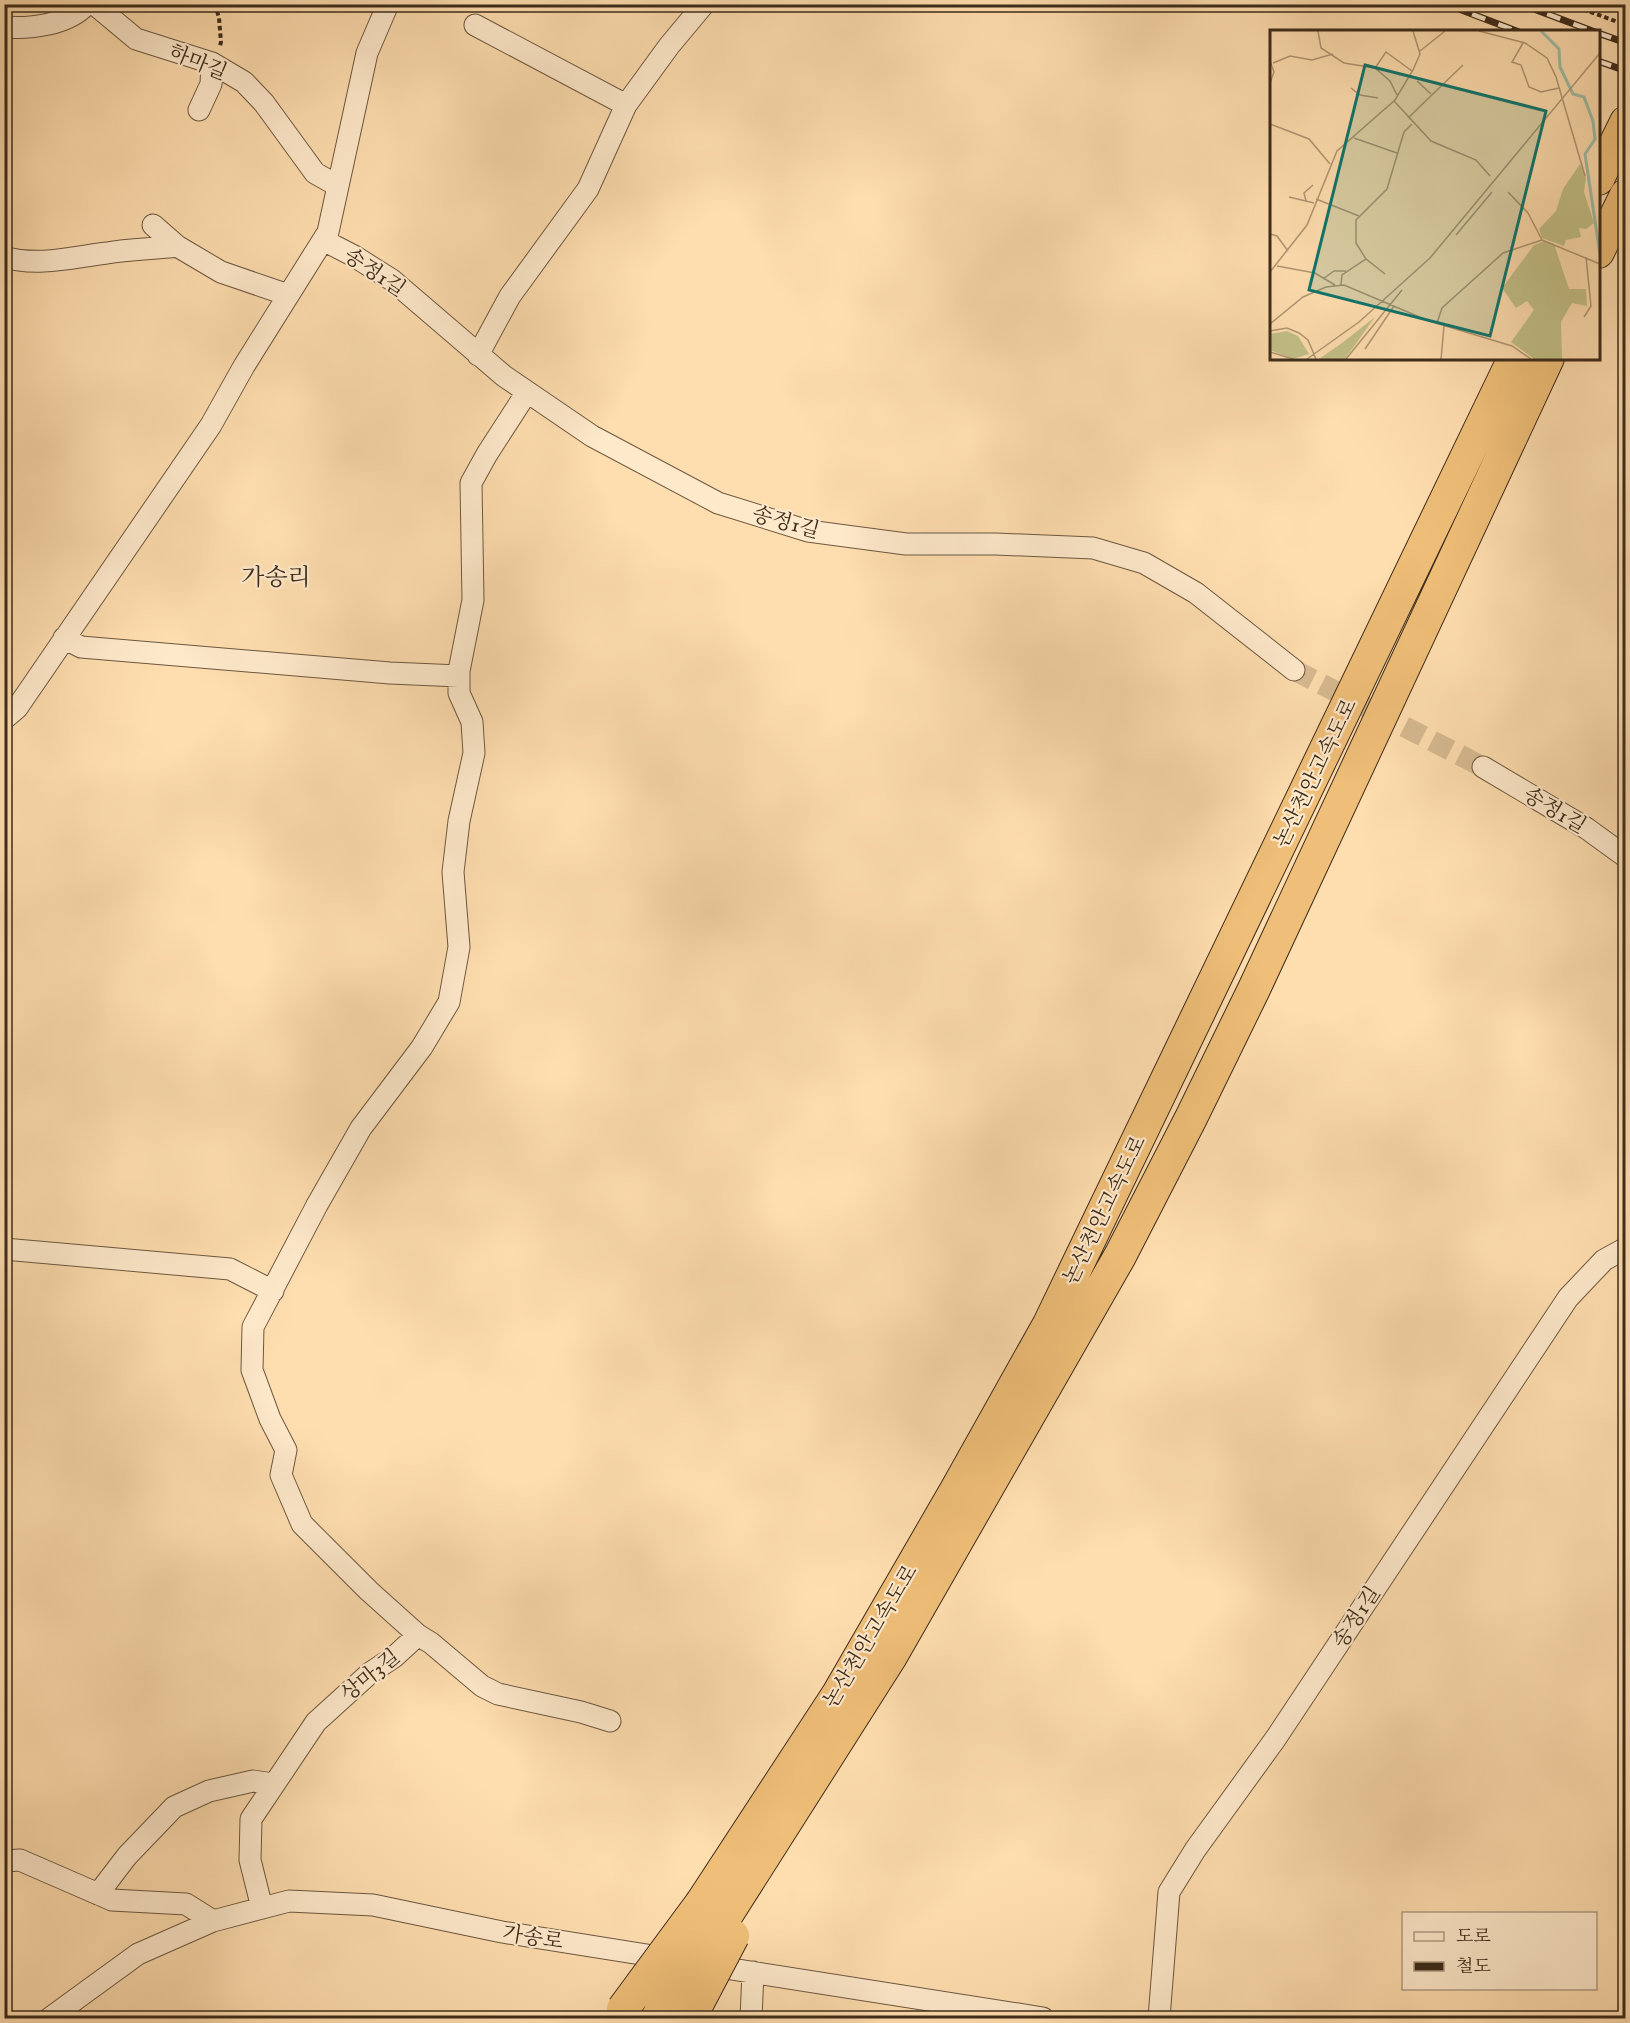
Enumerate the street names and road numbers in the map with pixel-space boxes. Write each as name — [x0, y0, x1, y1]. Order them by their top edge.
street label: 하마길 — [164, 39, 231, 87]
street label: 송정1길 — [338, 243, 410, 304]
street label: 송정1길 — [749, 502, 822, 545]
street label: 논산천안고속도로 — [1269, 695, 1364, 853]
street label: 송정1길 — [1518, 782, 1591, 841]
street label: 논산천안고속도로 — [1058, 1132, 1153, 1290]
street label: 논산천안고속도로 — [818, 1560, 925, 1713]
street label: 송정1길 — [1327, 1582, 1387, 1654]
street label: 상마3길 — [336, 1644, 406, 1708]
street label: 가송로 — [501, 1920, 565, 1957]

